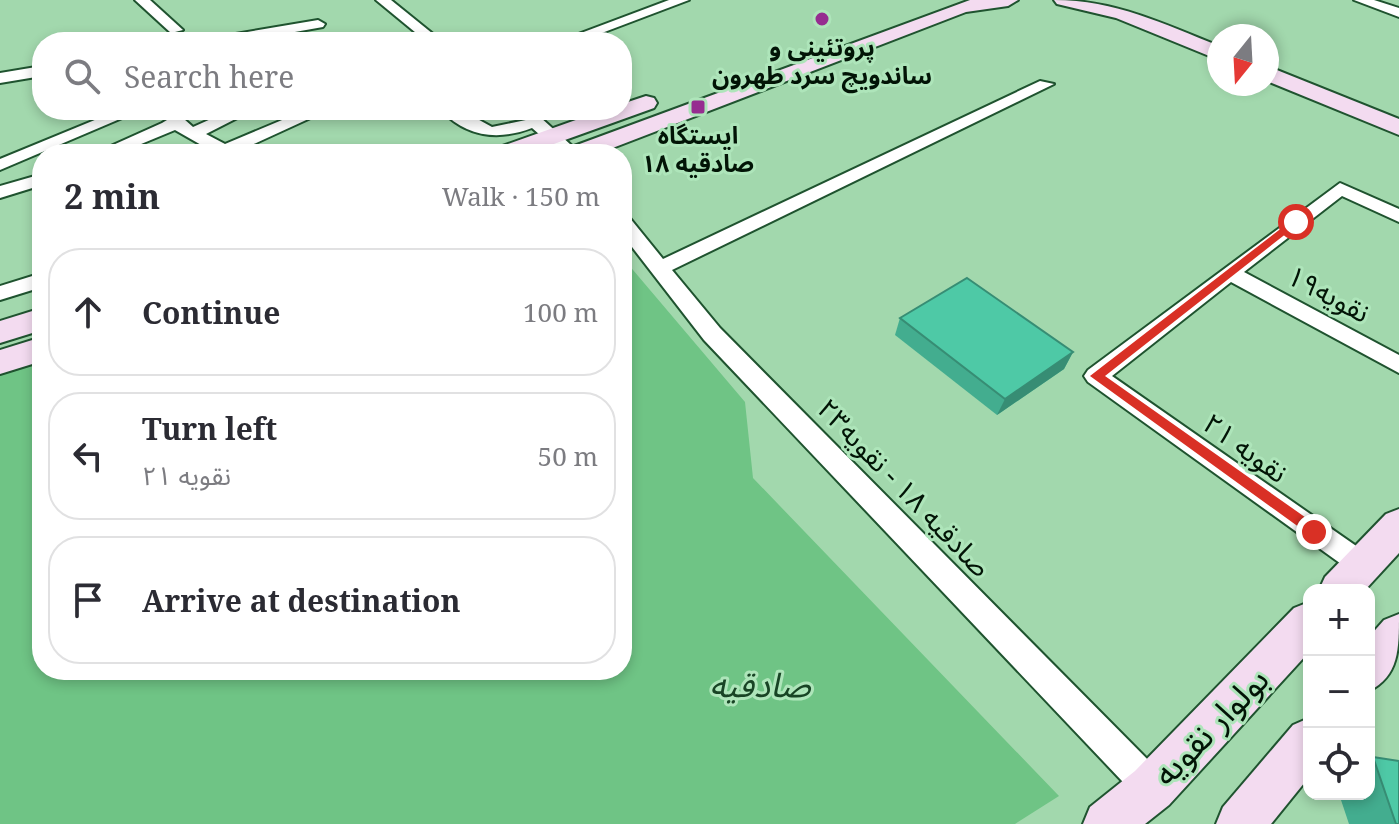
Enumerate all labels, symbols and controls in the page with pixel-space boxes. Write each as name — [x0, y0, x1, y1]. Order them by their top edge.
marker: پروتئینی و ساندویچ سرد طهرون — [813, 10, 831, 28]
north arrow — [1207, 24, 1279, 96]
place label: پروتئینی و ساندویچ سرد طهرون — [712, 30, 932, 94]
search box — [32, 32, 632, 120]
icon: search — [60, 54, 104, 98]
text: Search here — [124, 56, 294, 97]
marker: ایستگاه صادقیه ۱۸ — [689, 98, 707, 116]
place label: ایستگاه صادقیه ۱۸ — [642, 118, 754, 179]
text: 2 min — [64, 173, 160, 219]
text: Walk · 150 m — [442, 178, 600, 214]
route start — [1278, 204, 1314, 240]
street label: نقویه۱۹ — [1281, 255, 1377, 331]
icon: ahead — [66, 290, 110, 334]
text: Continue — [142, 292, 280, 333]
text: 100 m — [523, 294, 598, 330]
street label: صادقیه ۱۸ - نقویه۲۳ — [810, 389, 1000, 585]
street label: نقویه ۲۱ — [1196, 403, 1296, 491]
text: Turn left — [142, 408, 277, 449]
icon: left — [66, 434, 110, 478]
text: 50 m — [538, 438, 598, 474]
text: نقویه ۲۱ — [142, 457, 231, 493]
route end — [1296, 514, 1332, 550]
icon: arrive — [66, 578, 110, 622]
text: Arrive at destination — [142, 580, 461, 621]
map controls — [1303, 584, 1375, 800]
button: + — [1303, 584, 1375, 656]
button: − — [1303, 656, 1375, 728]
street label: بولوار نقویه — [1142, 657, 1278, 795]
park label: صادقیه — [709, 661, 812, 707]
button: locate — [1303, 728, 1375, 800]

